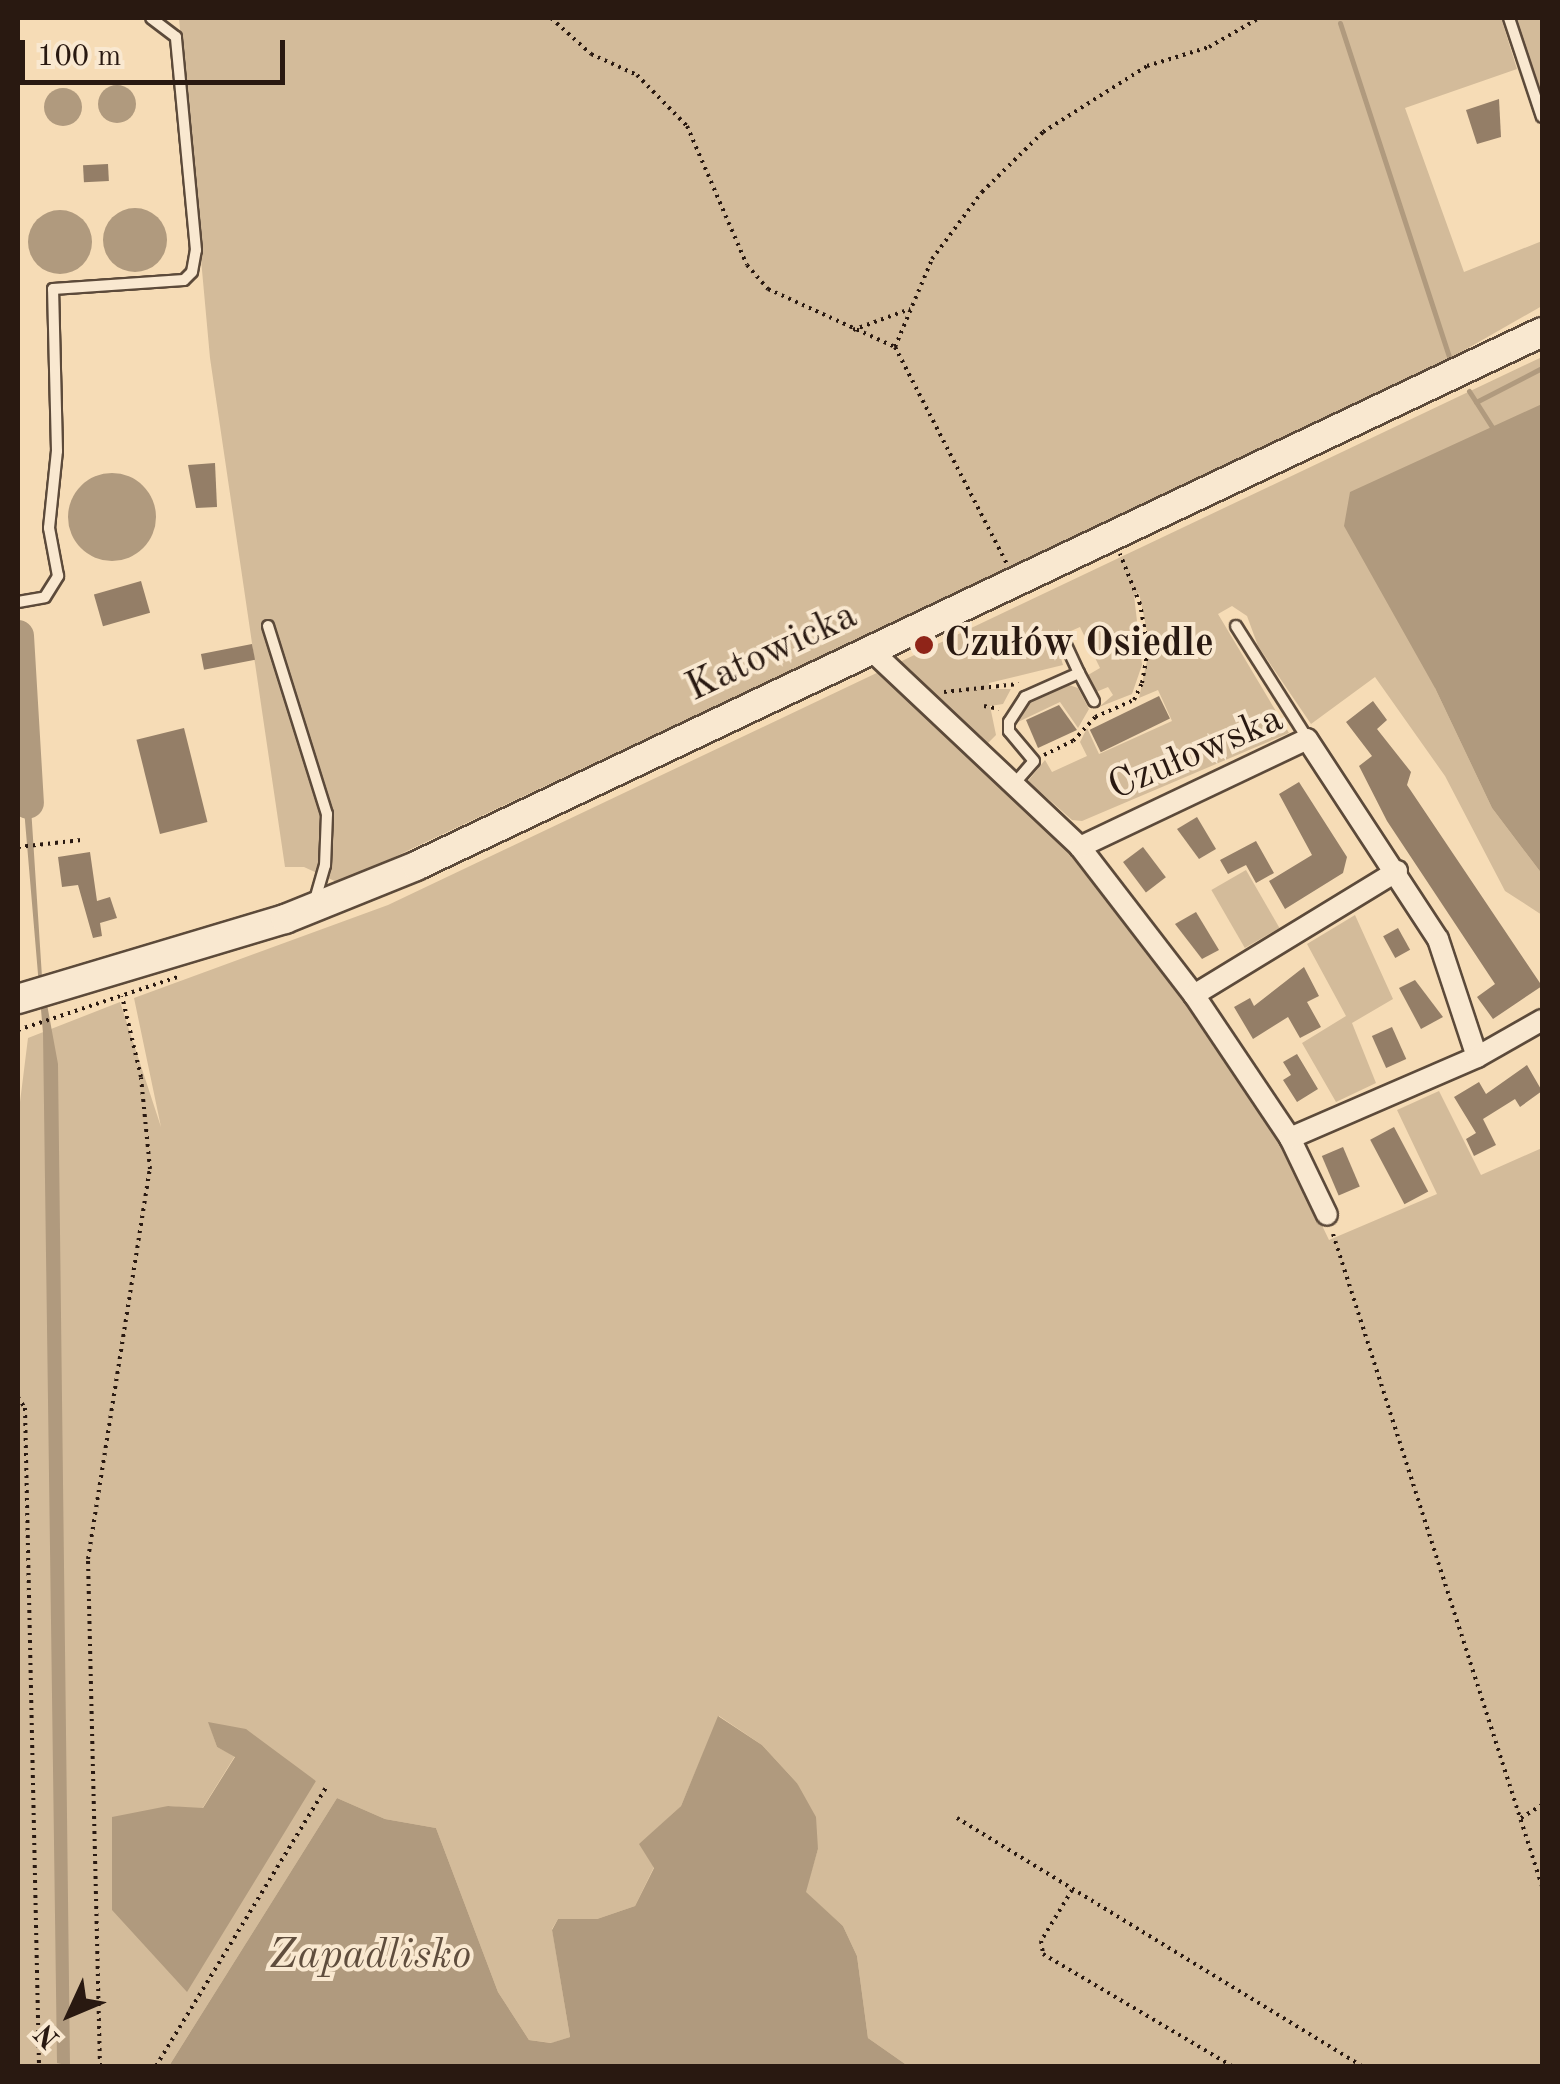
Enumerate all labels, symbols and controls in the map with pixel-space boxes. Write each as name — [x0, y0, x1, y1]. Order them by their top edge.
scale bar — [25, 20, 290, 82]
text: 100 m — [37, 42, 121, 72]
street label: Katowicka — [679, 593, 865, 713]
place label: Czułów Osiedle — [944, 621, 1214, 669]
marker: Czułów Osiedle — [913, 634, 935, 656]
street label: Czułowska — [1101, 696, 1291, 812]
water label: Zapadlisko — [269, 1931, 471, 1981]
north arrow — [20, 1964, 120, 2064]
text: N — [31, 2017, 66, 2052]

